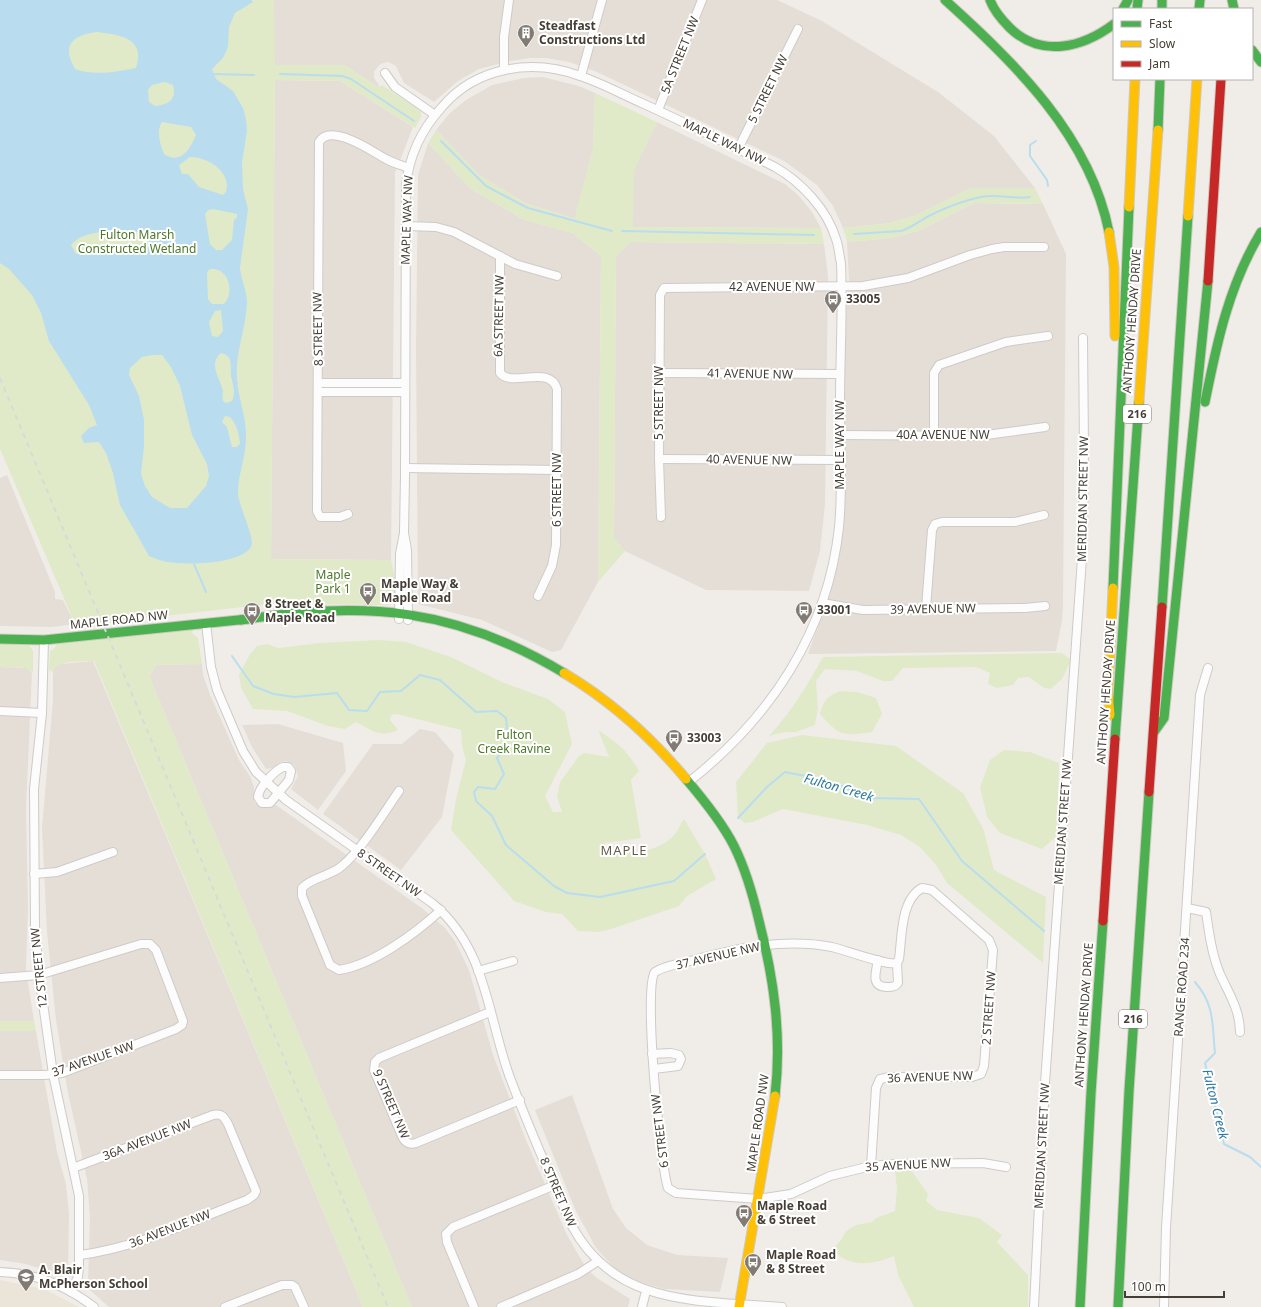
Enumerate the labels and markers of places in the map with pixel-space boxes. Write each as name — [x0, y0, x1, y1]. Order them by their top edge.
place label: Steadfast Constructions Ltd — [539, 17, 645, 48]
building icon: Steadfast Constructions Ltd — [516, 23, 536, 48]
bus stop icon: 33005 — [823, 289, 843, 314]
place label: 33005 — [846, 290, 880, 307]
place label: Maple Way & Maple Road — [381, 575, 458, 606]
bus stop icon: Maple Way & Maple Road — [358, 581, 378, 606]
place label: 8 Street & Maple Road — [265, 595, 335, 626]
bus stop icon: 33001 — [794, 600, 814, 625]
bus stop icon: 8 Street & Maple Road — [242, 601, 262, 626]
place label: 33001 — [817, 601, 851, 618]
bus stop icon: 33003 — [664, 728, 684, 753]
place label: 33003 — [687, 729, 721, 746]
place label: Maple Road & 6 Street — [757, 1197, 827, 1228]
bus stop icon: Maple Road & 6 Street — [734, 1203, 754, 1228]
place label: Maple Road & 8 Street — [766, 1246, 836, 1277]
bus stop icon: Maple Road & 8 Street — [743, 1252, 763, 1277]
place label: A. Blair McPherson School — [39, 1261, 148, 1292]
school or university icon: A. Blair McPherson School — [16, 1267, 36, 1292]

